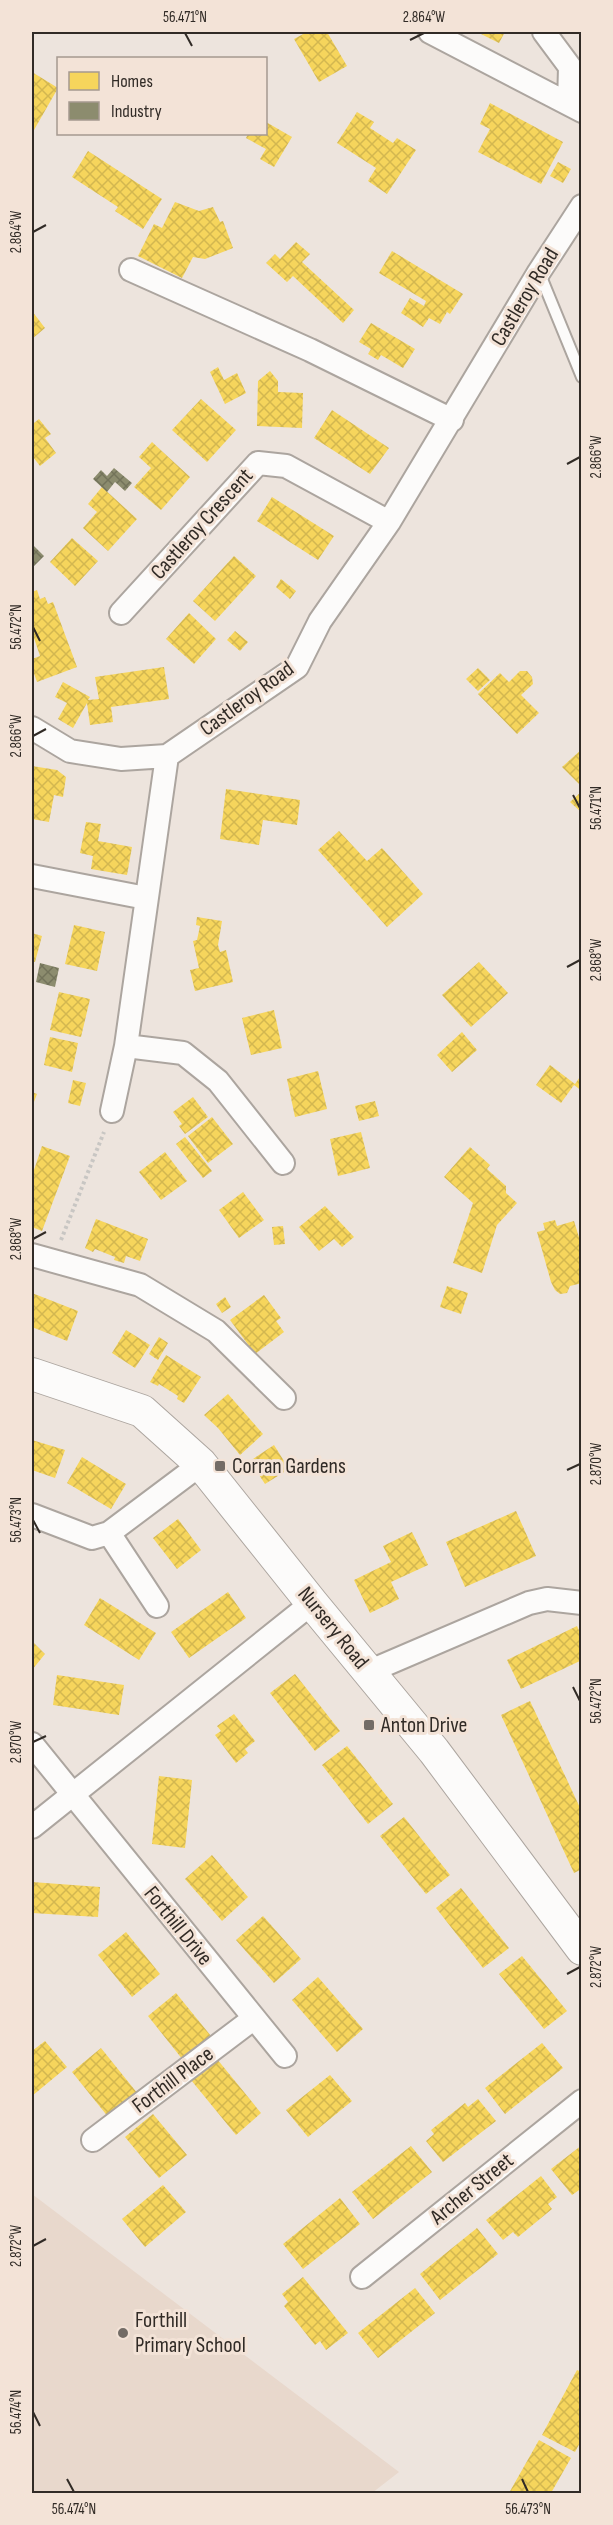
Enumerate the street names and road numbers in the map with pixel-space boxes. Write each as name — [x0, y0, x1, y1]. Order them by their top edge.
street label: Castleroy Road — [485, 243, 565, 351]
street label: Castleroy Crescent — [145, 463, 259, 585]
street label: Castleroy Road — [195, 656, 299, 742]
street label: Nursery Road — [292, 1581, 374, 1675]
street label: Forthill Drive — [138, 1881, 218, 1971]
street label: Forthill Place — [127, 2041, 219, 2119]
street label: Archer Street — [424, 2147, 519, 2231]

